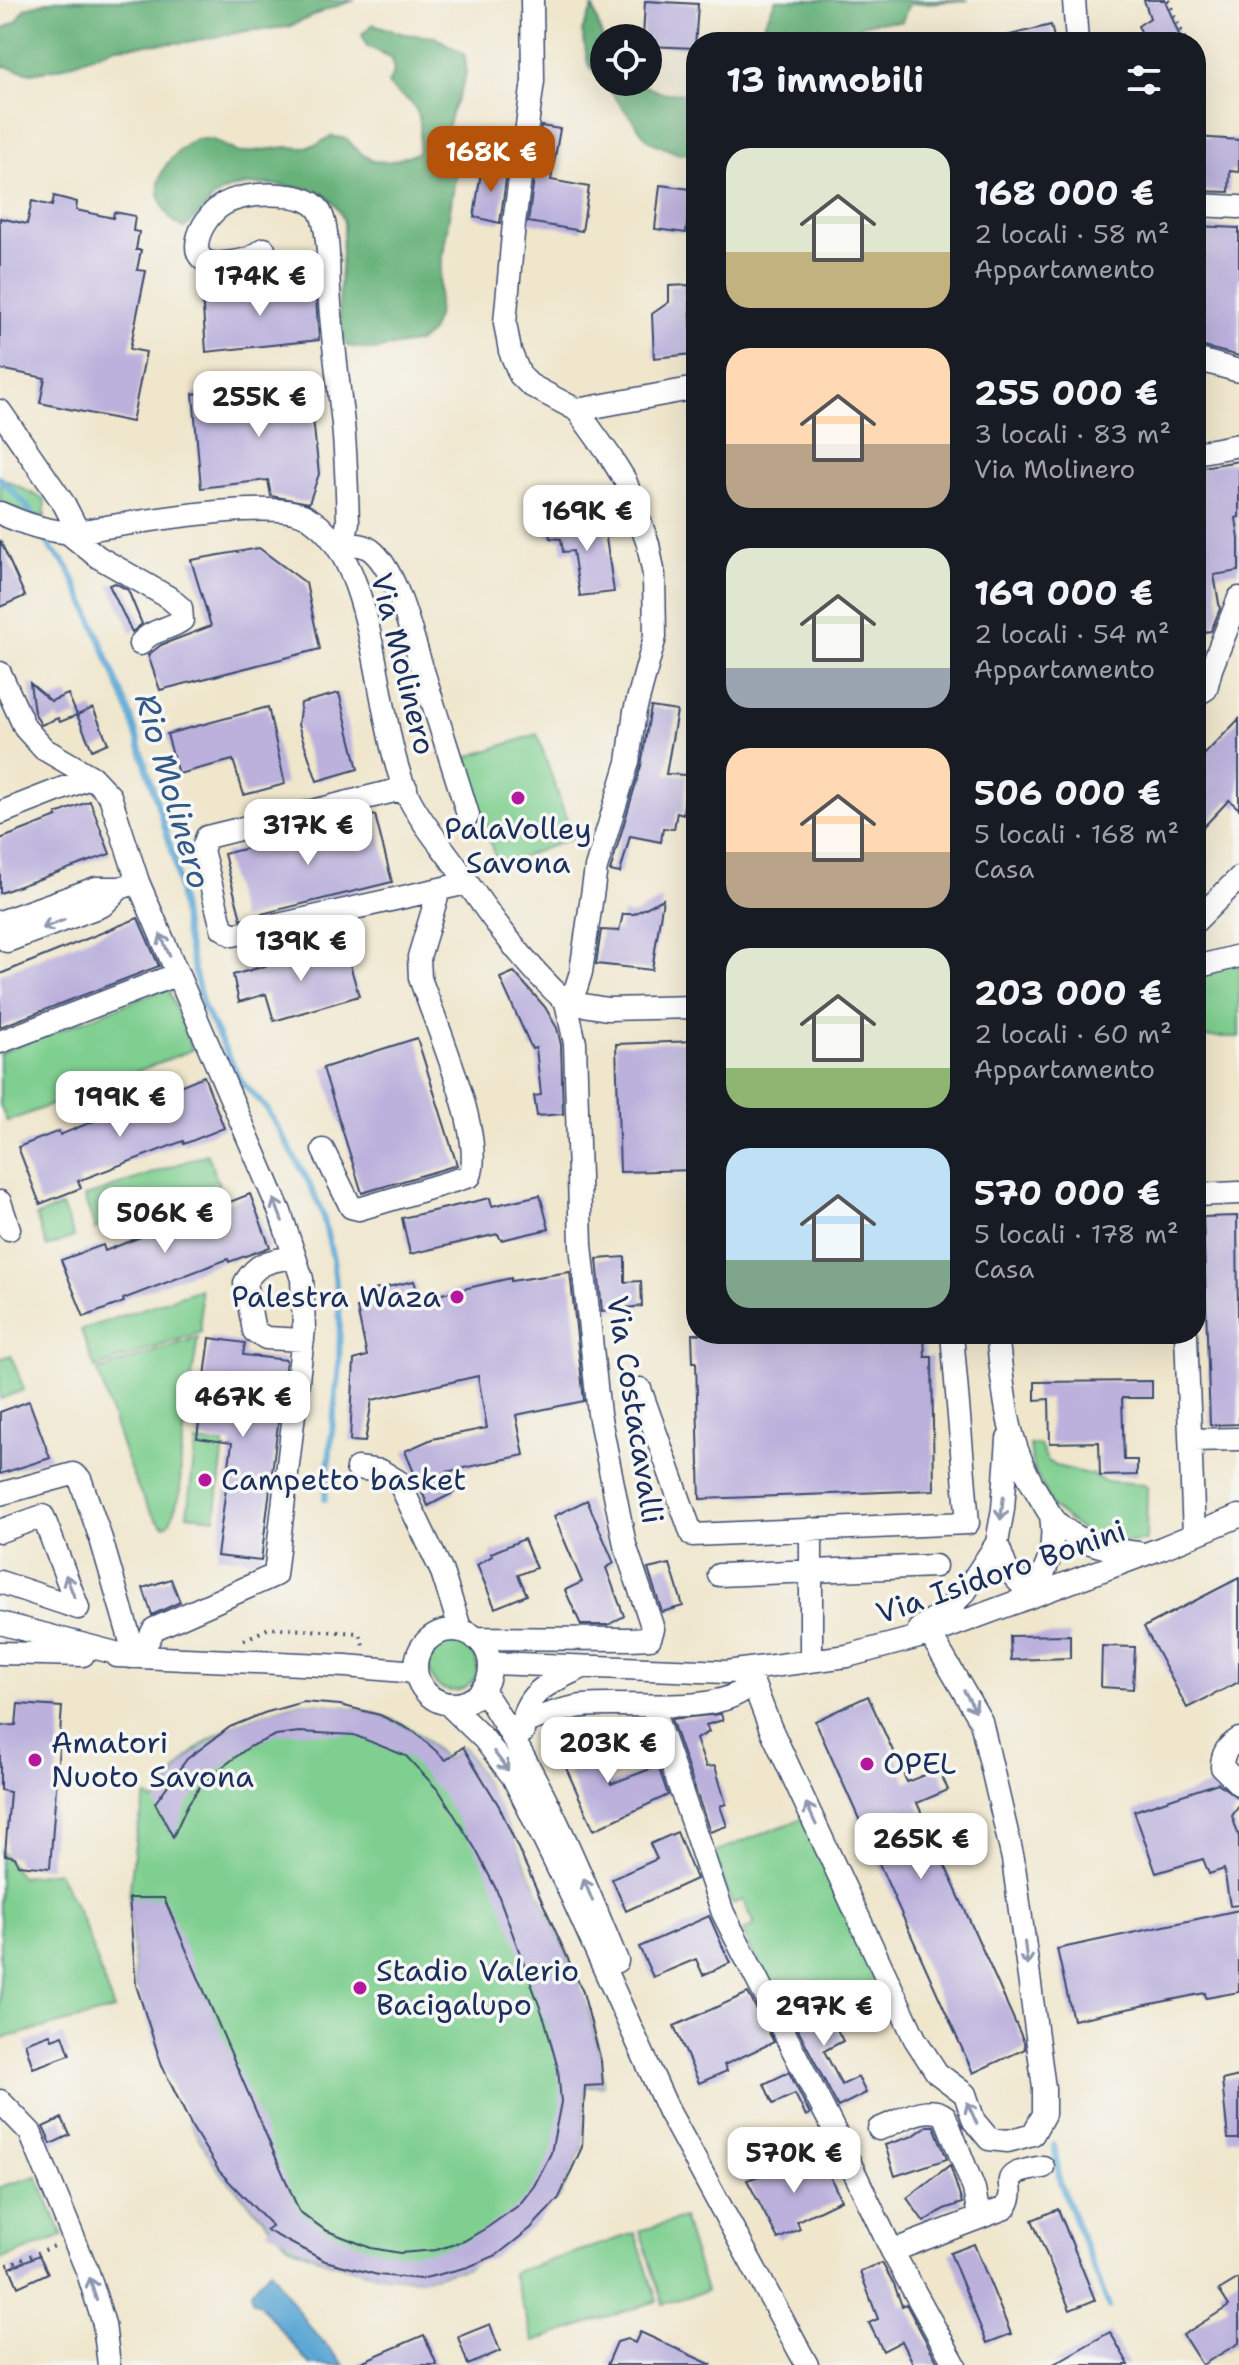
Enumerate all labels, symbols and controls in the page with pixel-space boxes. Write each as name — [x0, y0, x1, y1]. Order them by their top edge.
map controls — [590, 24, 662, 96]
button: locate — [590, 24, 662, 96]
text: 13 immobili — [726, 57, 924, 103]
icon: filters — [1122, 58, 1166, 102]
pin: 168K € — [426, 126, 556, 194]
text: 168K € — [445, 134, 537, 169]
text: 168 000 € — [974, 170, 1154, 216]
icon: home — [790, 180, 886, 276]
text: 2 locali · 58 m² — [974, 216, 1170, 251]
pin: 174K € — [195, 250, 325, 318]
text: Appartamento — [974, 251, 1155, 286]
text: 174K € — [214, 258, 306, 293]
text: 255 000 € — [974, 370, 1158, 416]
pin: 255K € — [194, 371, 324, 439]
text: 255K € — [211, 379, 307, 414]
icon: home — [790, 380, 886, 476]
text: 3 locali · 83 m² — [974, 416, 1171, 451]
text: Via Molinero — [974, 451, 1135, 486]
pin: 169K € — [522, 485, 652, 553]
text: 169K € — [541, 493, 633, 528]
street label: Via Molinero — [361, 569, 446, 759]
text: 169 000 € — [974, 570, 1153, 616]
icon: home — [790, 580, 886, 676]
text: 2 locali · 54 m² — [974, 616, 1170, 651]
text: Appartamento — [974, 651, 1155, 686]
water label: Rio Molinero — [125, 688, 222, 894]
text: 506 000 € — [974, 770, 1161, 816]
icon: home — [790, 780, 886, 876]
marker: PalaVolley Savona — [509, 789, 527, 807]
pin: 317K € — [243, 799, 373, 867]
text: 317K € — [262, 807, 354, 842]
place label: PalaVolley Savona — [444, 808, 592, 883]
text: 5 locali · 168 m² — [974, 816, 1179, 851]
text: Casa — [974, 851, 1034, 886]
pin: 139K € — [236, 915, 366, 983]
one-way arrow — [41, 918, 66, 932]
text: 139K € — [255, 923, 347, 958]
one-way arrow — [157, 933, 172, 958]
text: 203 000 € — [974, 970, 1162, 1016]
icon: home — [790, 980, 886, 1076]
text: 2 locali · 60 m² — [974, 1016, 1172, 1051]
text: Appartamento — [974, 1051, 1155, 1086]
pin: 199K € — [55, 1071, 185, 1139]
text: 199K € — [74, 1079, 166, 1114]
text: 570 000 € — [974, 1170, 1161, 1216]
icon: home — [790, 1180, 886, 1276]
pin: 506K € — [100, 1187, 230, 1255]
text: 506K € — [116, 1195, 214, 1230]
one-way arrow — [270, 1198, 284, 1223]
text: 5 locali · 178 m² — [974, 1216, 1179, 1251]
text: Casa — [974, 1251, 1034, 1286]
place label: Palestra Waza — [231, 1276, 441, 1317]
marker: Palestra Waza — [448, 1288, 466, 1306]
street label: Via Costacavalli — [597, 1293, 674, 1527]
pin: 467K € — [178, 1371, 308, 1439]
text: 467K € — [194, 1379, 292, 1414]
place label: Campetto basket — [221, 1459, 466, 1500]
marker: Campetto basket — [196, 1471, 214, 1489]
one-way arrow — [994, 1495, 1009, 1520]
street label: Via Isidoro Bonini — [871, 1510, 1131, 1633]
one-way arrow — [62, 1574, 76, 1599]
one-way arrow — [962, 1689, 978, 1712]
pin: 203K € — [543, 1717, 673, 1785]
place label: Amatori Nuoto Savona — [51, 1722, 254, 1797]
text: 203K € — [559, 1725, 657, 1760]
place label: OPEL — [883, 1743, 956, 1784]
one-way arrow — [492, 1750, 509, 1771]
marker: Amatori Nuoto Savona — [26, 1751, 44, 1769]
marker: OPEL — [858, 1755, 876, 1773]
one-way arrow — [802, 1803, 817, 1827]
pin: 265K € — [856, 1813, 986, 1881]
text: 265K € — [873, 1821, 969, 1856]
one-way arrow — [580, 1878, 594, 1903]
one-way arrow — [1019, 1941, 1034, 1966]
place label: Stadio Valerio Bacigalupo — [376, 1950, 579, 2025]
marker: Stadio Valerio Bacigalupo — [351, 1979, 369, 1997]
pin: 297K € — [759, 1980, 889, 2048]
text: 297K € — [775, 1988, 873, 2023]
one-way arrow — [964, 2102, 979, 2126]
pin: 570K € — [729, 2127, 859, 2195]
text: 570K € — [746, 2135, 842, 2170]
one-way arrow — [85, 2276, 100, 2302]

